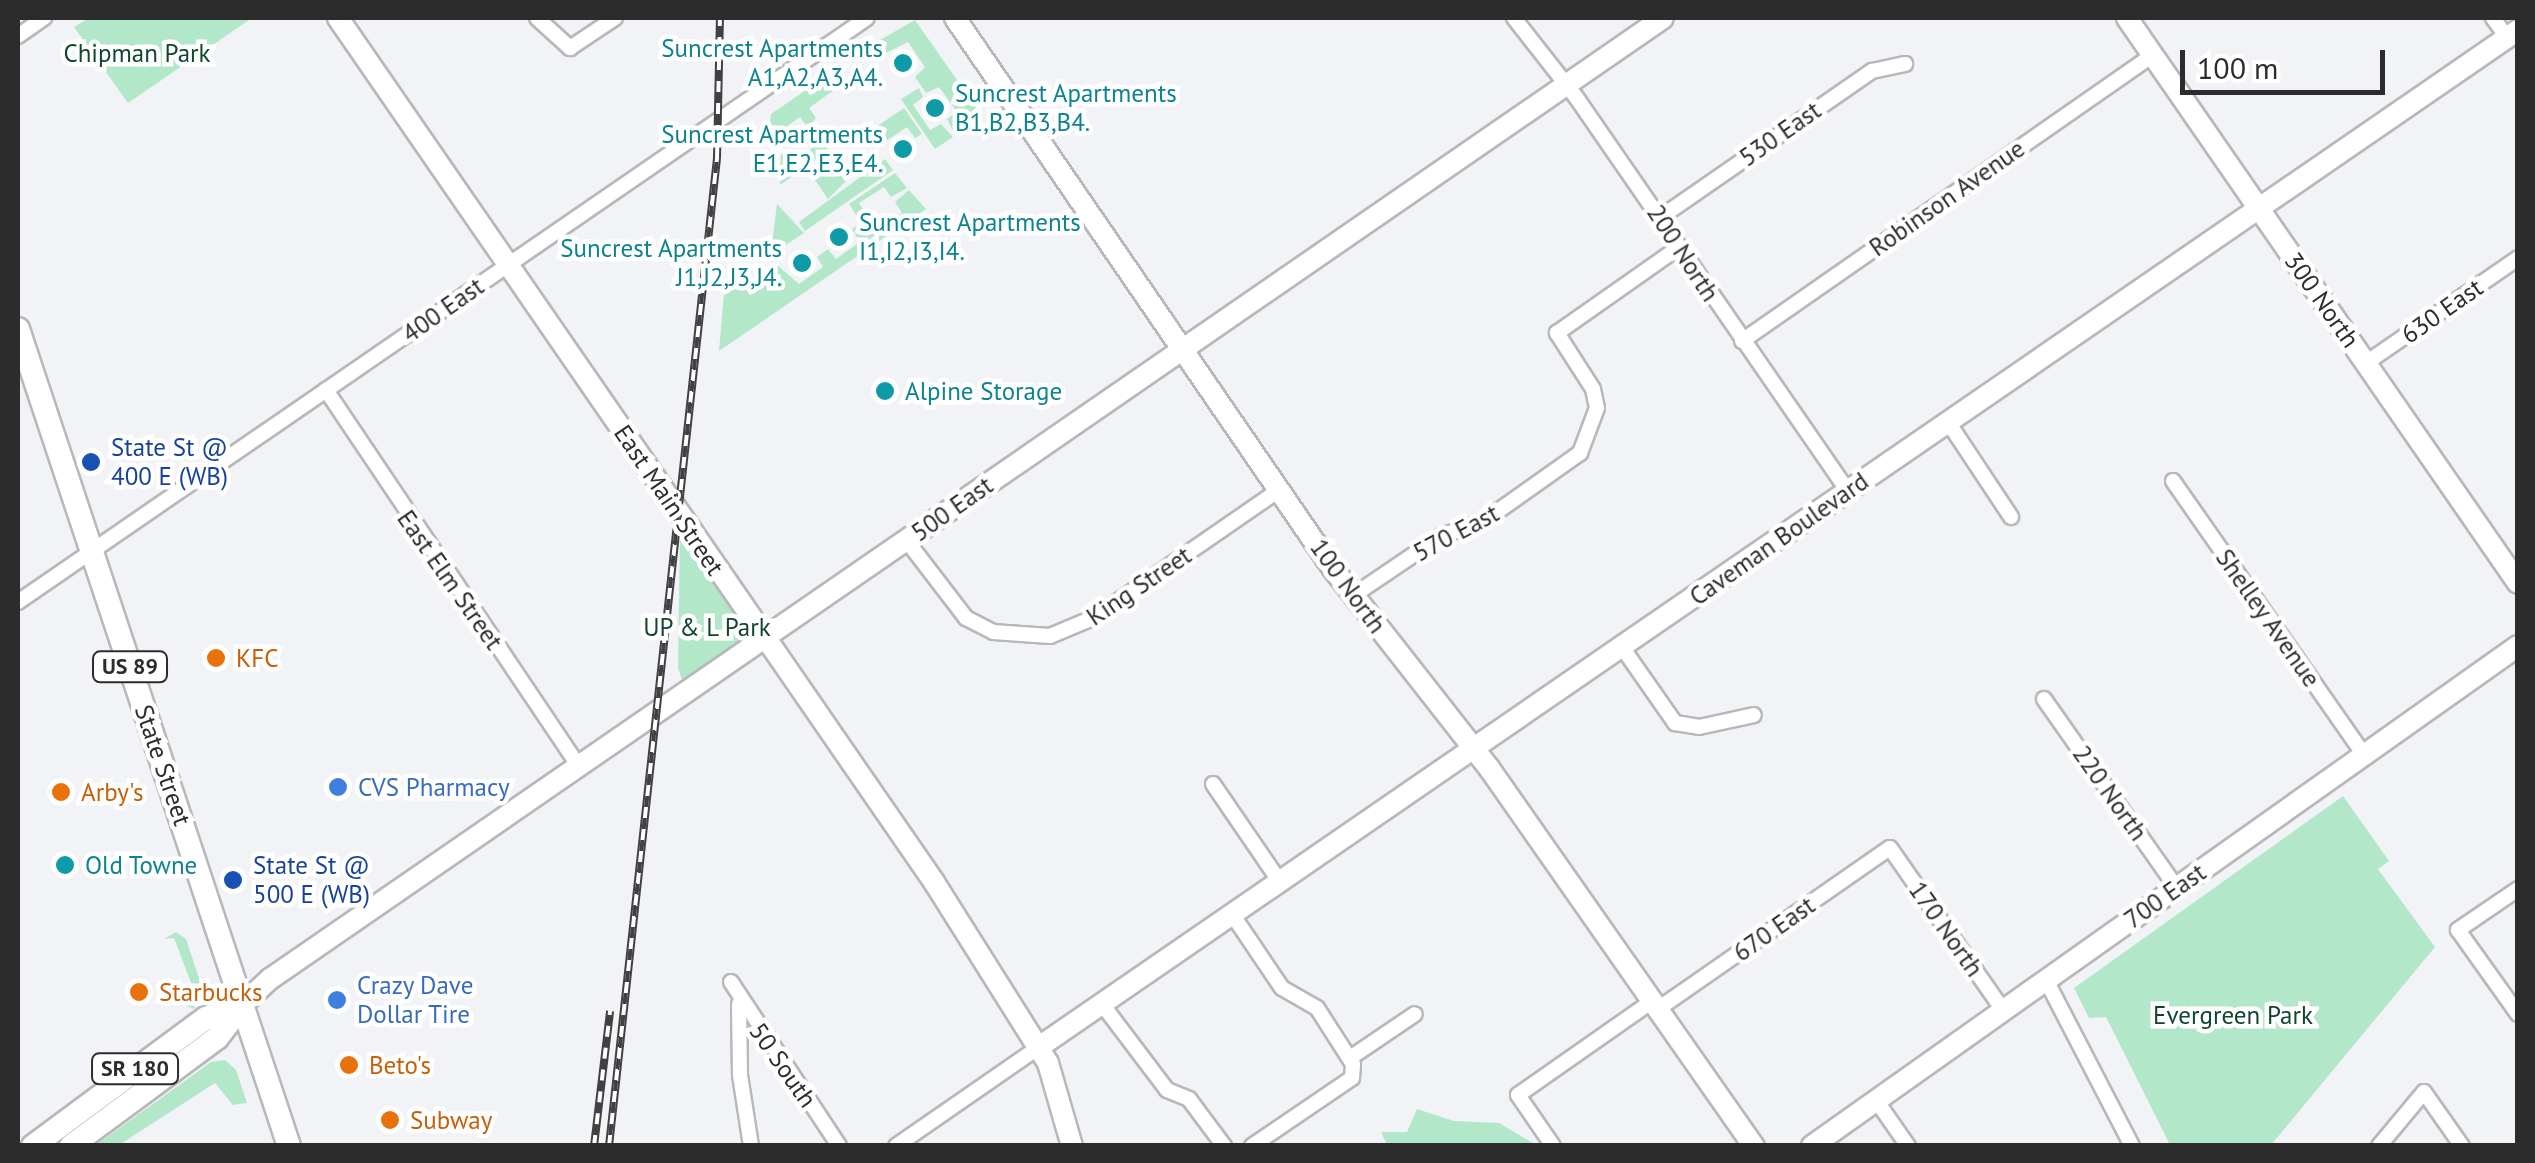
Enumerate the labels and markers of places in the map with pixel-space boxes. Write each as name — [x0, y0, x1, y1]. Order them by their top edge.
place label: Suncrest Apartments A1,A2,A3,A4. — [660, 34, 883, 93]
marker: Suncrest Apartments A1,A2,A3,A4. — [892, 52, 914, 74]
place label: Suncrest Apartments B1,B2,B3,B4. — [955, 79, 1178, 138]
marker: Suncrest Apartments B1,B2,B3,B4. — [924, 97, 946, 119]
place label: Suncrest Apartments E1,E2,E3,E4. — [660, 120, 883, 179]
marker: Suncrest Apartments E1,E2,E3,E4. — [892, 138, 914, 160]
place label: Suncrest Apartments I1,I2,I3,I4. — [859, 208, 1082, 267]
marker: Suncrest Apartments I1,I2,I3,I4. — [828, 226, 850, 248]
place label: Suncrest Apartments J1,J2,J3,J4. — [559, 234, 782, 293]
marker: Suncrest Apartments J1,J2,J3,J4. — [791, 252, 813, 274]
place label: Alpine Storage — [905, 376, 1062, 406]
marker: Alpine Storage — [874, 380, 896, 402]
place label: State St @ 400 E (WB) — [111, 433, 228, 492]
marker: State St @ 400 E (WB) — [80, 451, 102, 473]
place label: KFC — [236, 643, 278, 673]
marker: KFC — [205, 647, 227, 669]
place label: CVS Pharmacy — [358, 772, 510, 802]
marker: CVS Pharmacy — [327, 776, 349, 798]
place label: Arby's — [81, 777, 143, 807]
marker: Arby's — [50, 781, 72, 803]
place label: Old Towne — [85, 850, 198, 880]
place label: State St @ 500 E (WB) — [253, 851, 370, 910]
marker: Old Towne — [54, 854, 76, 876]
marker: State St @ 500 E (WB) — [222, 869, 244, 891]
place label: Crazy Dave Dollar Tire — [357, 971, 474, 1030]
place label: Starbucks — [159, 977, 262, 1007]
marker: Starbucks — [128, 981, 150, 1003]
marker: Crazy Dave Dollar Tire — [326, 989, 348, 1011]
place label: Beto's — [369, 1050, 431, 1080]
marker: Beto's — [338, 1054, 360, 1076]
place label: Subway — [410, 1105, 492, 1135]
marker: Subway — [379, 1109, 401, 1131]

